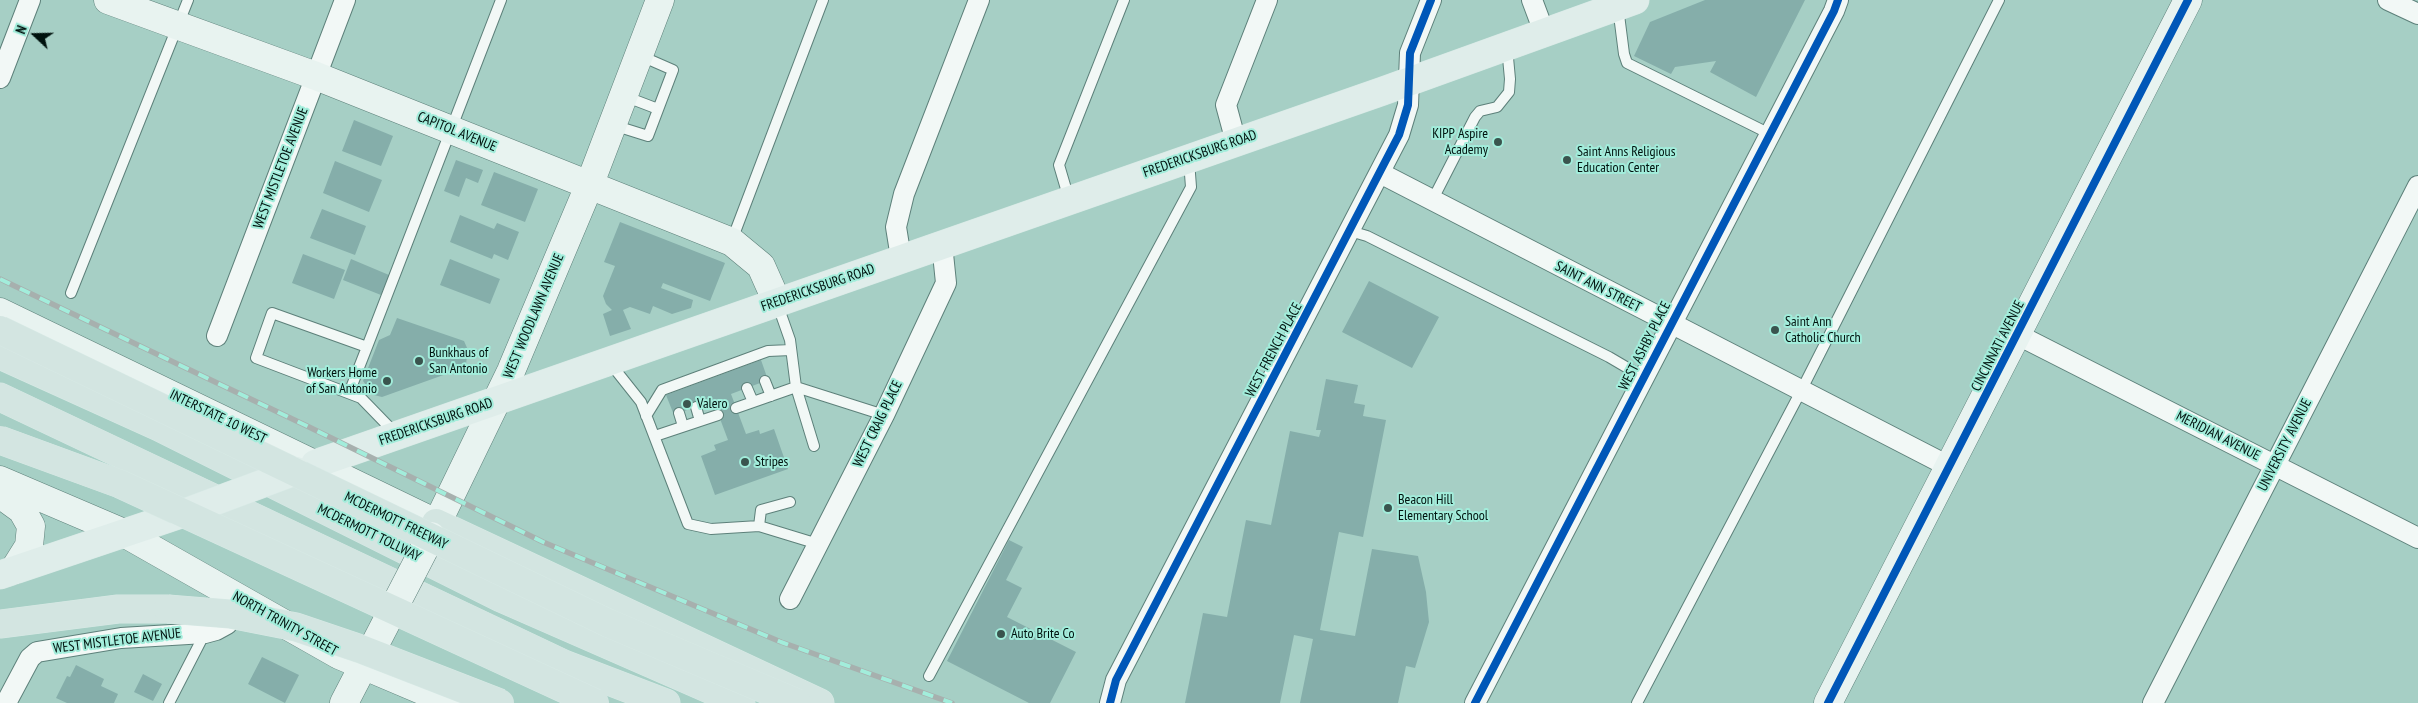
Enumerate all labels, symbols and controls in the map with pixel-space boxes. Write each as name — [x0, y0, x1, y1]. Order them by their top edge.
north arrow — [10, 10, 60, 60]
text: N — [11, 23, 31, 36]
street label: WEST MISTLETOE AVENUE — [250, 105, 312, 231]
street label: CAPITOL AVENUE — [415, 109, 499, 155]
place label: KIPP Aspire Academy — [1432, 126, 1488, 158]
street label: FREDERICKSBURG ROAD — [1141, 127, 1259, 181]
marker: KIPP Aspire Academy — [1492, 136, 1504, 148]
place label: Saint Anns Religious Education Center — [1577, 144, 1675, 176]
marker: Saint Anns Religious Education Center — [1561, 154, 1573, 166]
street label: WEST WOODLAWN AVENUE — [500, 251, 568, 381]
street label: SAINT ANN STREET — [1552, 258, 1644, 316]
street label: FREDERICKSBURG ROAD — [759, 261, 877, 315]
street label: CINCINNATI AVENUE — [1968, 298, 2028, 394]
street label: WEST ASHBY PLACE — [1615, 299, 1675, 393]
street label: WEST FRENCH PLACE — [1242, 300, 1306, 400]
place label: Saint Ann Catholic Church — [1785, 314, 1861, 347]
marker: Saint Ann Catholic Church — [1769, 324, 1781, 336]
place label: Bunkhaus of San Antonio — [429, 345, 488, 378]
marker: Bunkhaus of San Antonio — [413, 355, 425, 367]
place label: Workers Home of San Antonio — [306, 365, 377, 398]
marker: Workers Home of San Antonio — [381, 375, 393, 387]
street label: WEST CRAIG PLACE — [850, 378, 906, 470]
street label: INTERSTATE 10 WEST — [167, 386, 269, 448]
street label: FREDERICKSBURG ROAD — [377, 395, 495, 449]
place label: Valero — [697, 396, 727, 412]
street label: UNIVERSITY AVENUE — [2255, 396, 2315, 494]
marker: Valero — [681, 398, 693, 410]
street label: MERIDIAN AVENUE — [2173, 408, 2263, 464]
place label: Stripes — [755, 454, 788, 470]
marker: Stripes — [739, 456, 751, 468]
street label: MCDERMOTT FREEWAY — [342, 489, 450, 553]
place label: Beacon Hill Elementary School — [1398, 492, 1488, 524]
street label: MCDERMOTT TOLLWAY — [315, 501, 423, 565]
marker: Beacon Hill Elementary School — [1382, 502, 1394, 514]
street label: NORTH TRINITY STREET — [230, 588, 340, 660]
street label: WEST MISTLETOE AVENUE — [52, 625, 182, 657]
place label: Auto Brite Co — [1011, 626, 1074, 642]
marker: Auto Brite Co — [995, 628, 1007, 640]

